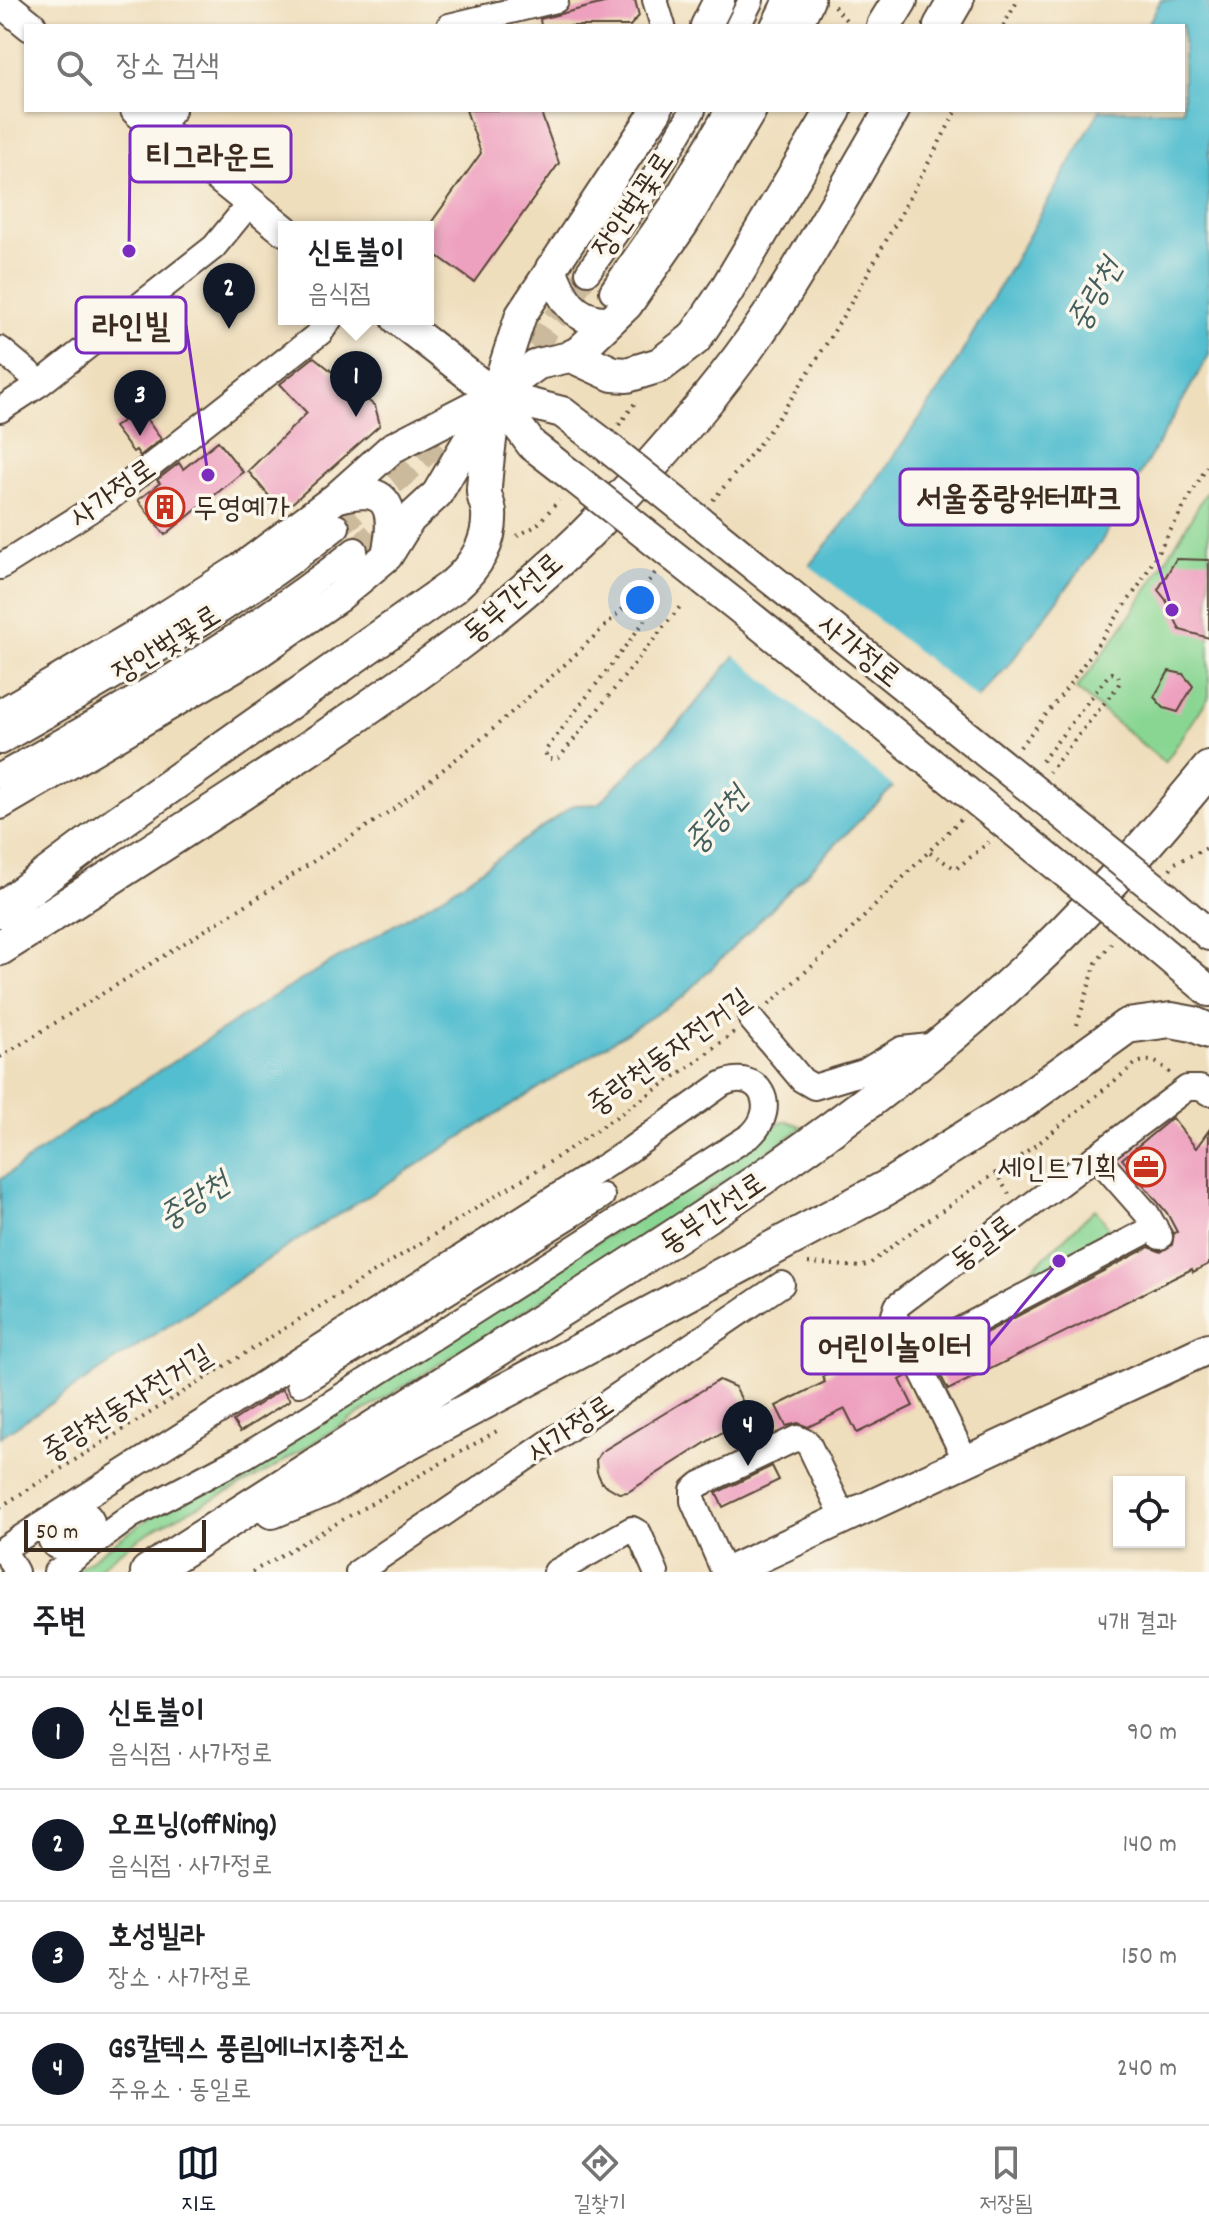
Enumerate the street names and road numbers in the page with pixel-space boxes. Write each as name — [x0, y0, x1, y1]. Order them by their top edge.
street label: 장안벚꽃로 — [584, 144, 687, 269]
street label: 사가정로 — [63, 450, 166, 541]
street label: 동부간선로 — [455, 545, 575, 656]
street label: 장안벚꽃로 — [106, 597, 231, 697]
street label: 사가정로 — [806, 606, 908, 701]
street label: 중랑천동자전거길 — [580, 980, 761, 1129]
street label: 동부간선로 — [652, 1164, 777, 1267]
street label: 동일로 — [943, 1207, 1027, 1285]
street label: 중랑천동자전거길 — [35, 1336, 222, 1475]
street label: 사가정로 — [520, 1387, 625, 1477]

